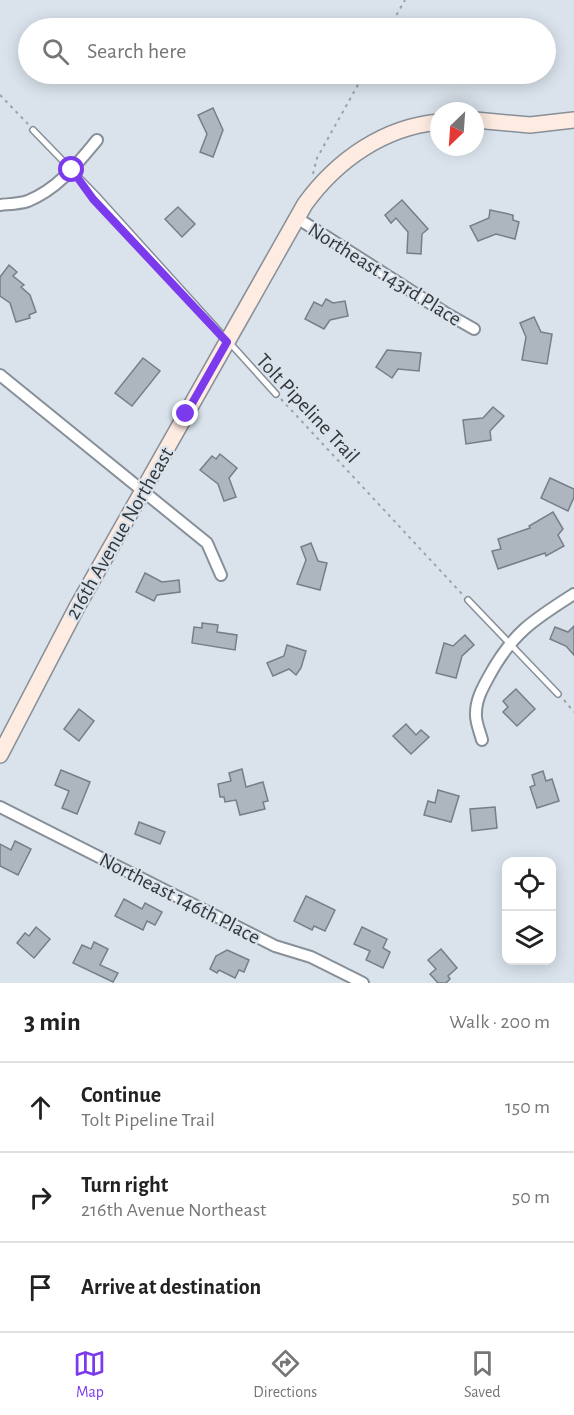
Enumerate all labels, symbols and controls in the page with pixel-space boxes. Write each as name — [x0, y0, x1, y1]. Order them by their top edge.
search box — [18, 18, 556, 84]
icon: search — [39, 35, 72, 68]
text: Search here — [87, 40, 186, 62]
north arrow — [430, 102, 484, 156]
route start — [58, 156, 84, 182]
street label: Northeast 143rd Place — [304, 219, 465, 330]
street label: Tolt Pipeline Trail — [252, 350, 363, 467]
route end — [172, 400, 198, 426]
street label: 216th Avenue Northeast — [62, 443, 177, 623]
street label: Northeast 146th Place — [96, 849, 264, 948]
map controls — [502, 857, 556, 965]
button: locate — [502, 857, 556, 911]
button: layers — [502, 911, 556, 965]
text: 3 min — [24, 1009, 81, 1035]
text: Walk · 200 m — [449, 1012, 550, 1032]
text: Continue — [81, 1084, 161, 1106]
icon: ahead — [24, 1091, 57, 1124]
text: 150 m — [505, 1097, 550, 1117]
text: Tolt Pipeline Trail — [81, 1110, 215, 1130]
text: Turn right — [81, 1174, 168, 1196]
icon: right — [24, 1181, 57, 1214]
text: 50 m — [512, 1187, 550, 1207]
text: 216th Avenue Northeast — [81, 1200, 266, 1220]
icon: arrive — [24, 1271, 57, 1304]
text: Arrive at destination — [81, 1276, 261, 1298]
tab: Map — [73, 1347, 106, 1402]
tab: Directions — [253, 1347, 317, 1402]
tab: Saved — [464, 1347, 501, 1402]

